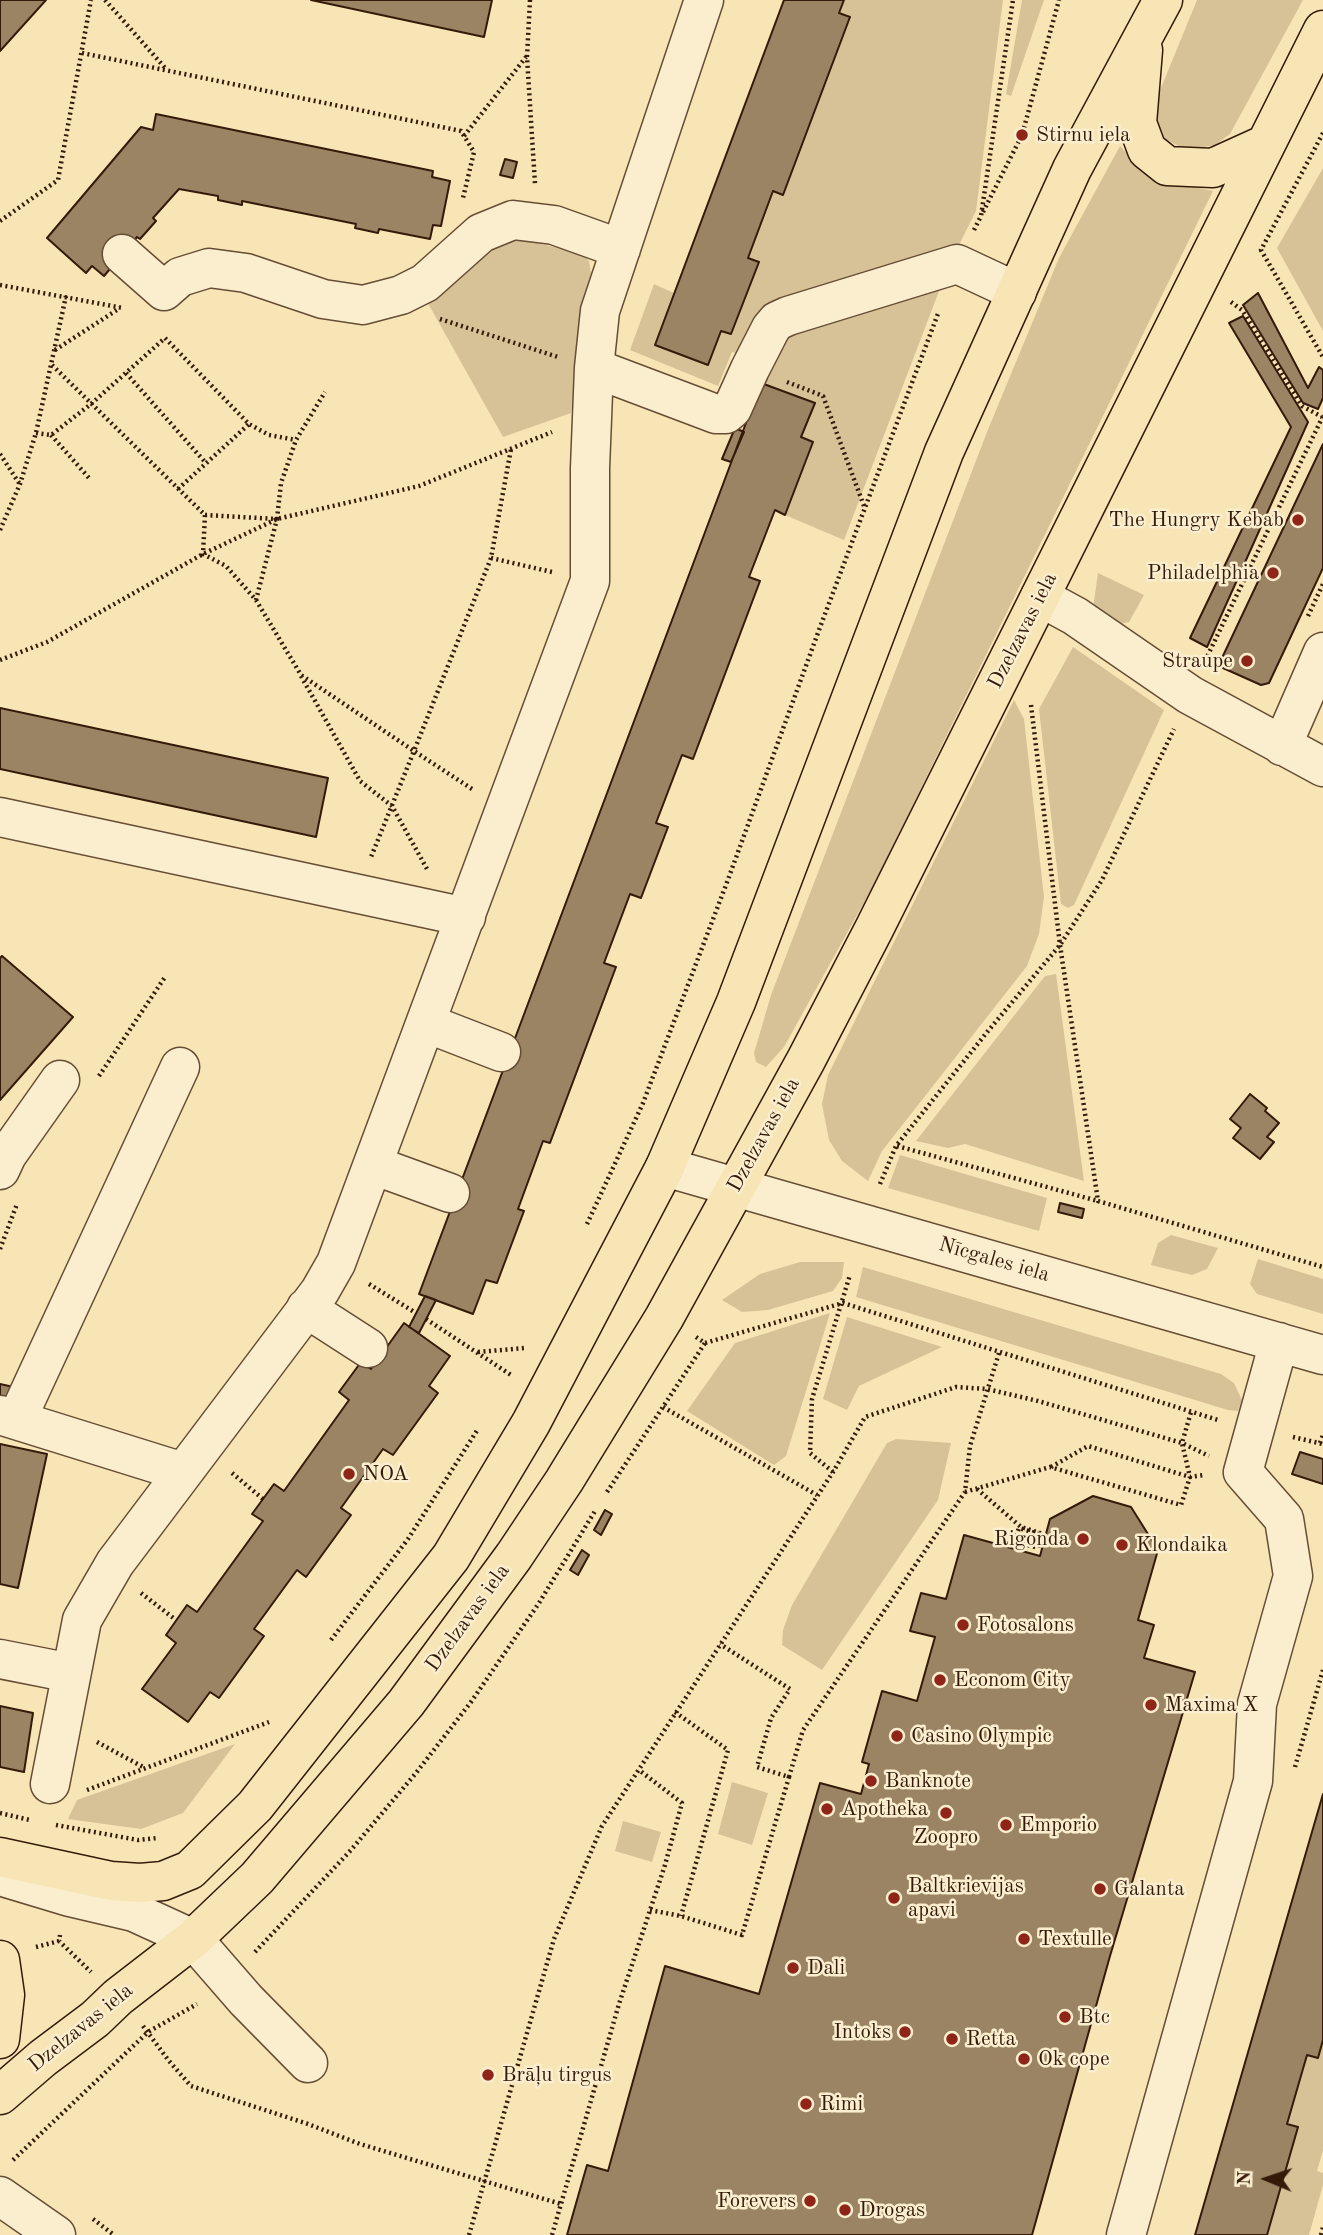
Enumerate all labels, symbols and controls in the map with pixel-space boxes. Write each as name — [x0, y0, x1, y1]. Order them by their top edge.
place label: Stirnu iela — [1036, 122, 1130, 148]
marker: Stirnu iela — [1014, 127, 1030, 143]
place label: The Hungry Kebab — [1109, 507, 1284, 533]
marker: The Hungry Kebab — [1290, 512, 1306, 528]
place label: Philadelphia — [1147, 560, 1259, 586]
marker: Philadelphia — [1265, 565, 1281, 581]
street label: Dzelzavas iela — [983, 569, 1063, 693]
place label: Straupe — [1162, 648, 1233, 674]
marker: Straupe — [1239, 653, 1255, 669]
street label: Dzelzavas iela — [722, 1073, 806, 1197]
street label: Nīcgales iela — [936, 1232, 1052, 1288]
place label: NOA — [363, 1461, 409, 1487]
marker: NOA — [341, 1466, 357, 1482]
place label: Rigonda — [994, 1526, 1069, 1552]
marker: Rigonda — [1075, 1531, 1091, 1547]
place label: Klondaika — [1136, 1532, 1228, 1558]
marker: Klondaika — [1114, 1537, 1130, 1553]
street label: Dzelzavas iela — [420, 1559, 516, 1677]
place label: Fotosalons — [977, 1612, 1074, 1638]
marker: Fotosalons — [955, 1617, 971, 1633]
place label: Econom City — [954, 1667, 1071, 1693]
marker: Econom City — [932, 1672, 948, 1688]
place label: Maxima X — [1165, 1692, 1258, 1718]
marker: Maxima X — [1143, 1697, 1159, 1713]
place label: Casino Olympic — [911, 1723, 1052, 1749]
marker: Casino Olympic — [889, 1728, 905, 1744]
place label: Banknote — [885, 1768, 971, 1794]
marker: Banknote — [863, 1773, 879, 1789]
place label: Apotheka — [841, 1796, 928, 1822]
marker: Apotheka — [819, 1801, 835, 1817]
marker: Zoopro — [938, 1805, 954, 1821]
place label: Emporio — [1020, 1812, 1097, 1838]
marker: Emporio — [998, 1817, 1014, 1833]
place label: Zoopro — [914, 1824, 978, 1850]
place label: Baltkrievijas apavi — [908, 1873, 1024, 1923]
place label: Galanta — [1114, 1876, 1185, 1902]
marker: Galanta — [1092, 1881, 1108, 1897]
marker: Baltkrievijas apavi — [886, 1890, 902, 1906]
place label: Textulle — [1038, 1926, 1112, 1952]
marker: Textulle — [1016, 1931, 1032, 1947]
place label: Dali — [807, 1955, 845, 1981]
marker: Dali — [785, 1960, 801, 1976]
street label: Dzelzavas iela — [24, 1978, 138, 2078]
place label: Btc — [1079, 2004, 1110, 2030]
marker: Btc — [1057, 2009, 1073, 2025]
place label: Intoks — [834, 2019, 891, 2045]
marker: Intoks — [897, 2024, 913, 2040]
place label: Retta — [966, 2026, 1016, 2052]
marker: Retta — [944, 2031, 960, 2047]
place label: Ok cope — [1038, 2046, 1110, 2072]
marker: Ok cope — [1016, 2051, 1032, 2067]
place label: Brāļu tirgus — [502, 2062, 612, 2088]
marker: Brāļu tirgus — [480, 2067, 496, 2083]
place label: Rimi — [820, 2091, 863, 2117]
marker: Rimi — [798, 2096, 814, 2112]
north arrow — [1232, 2144, 1302, 2214]
text: N — [1236, 2171, 1255, 2186]
place label: Forevers — [717, 2188, 796, 2214]
marker: Forevers — [802, 2193, 818, 2209]
place label: Drogas — [859, 2197, 925, 2223]
marker: Drogas — [837, 2202, 853, 2218]

